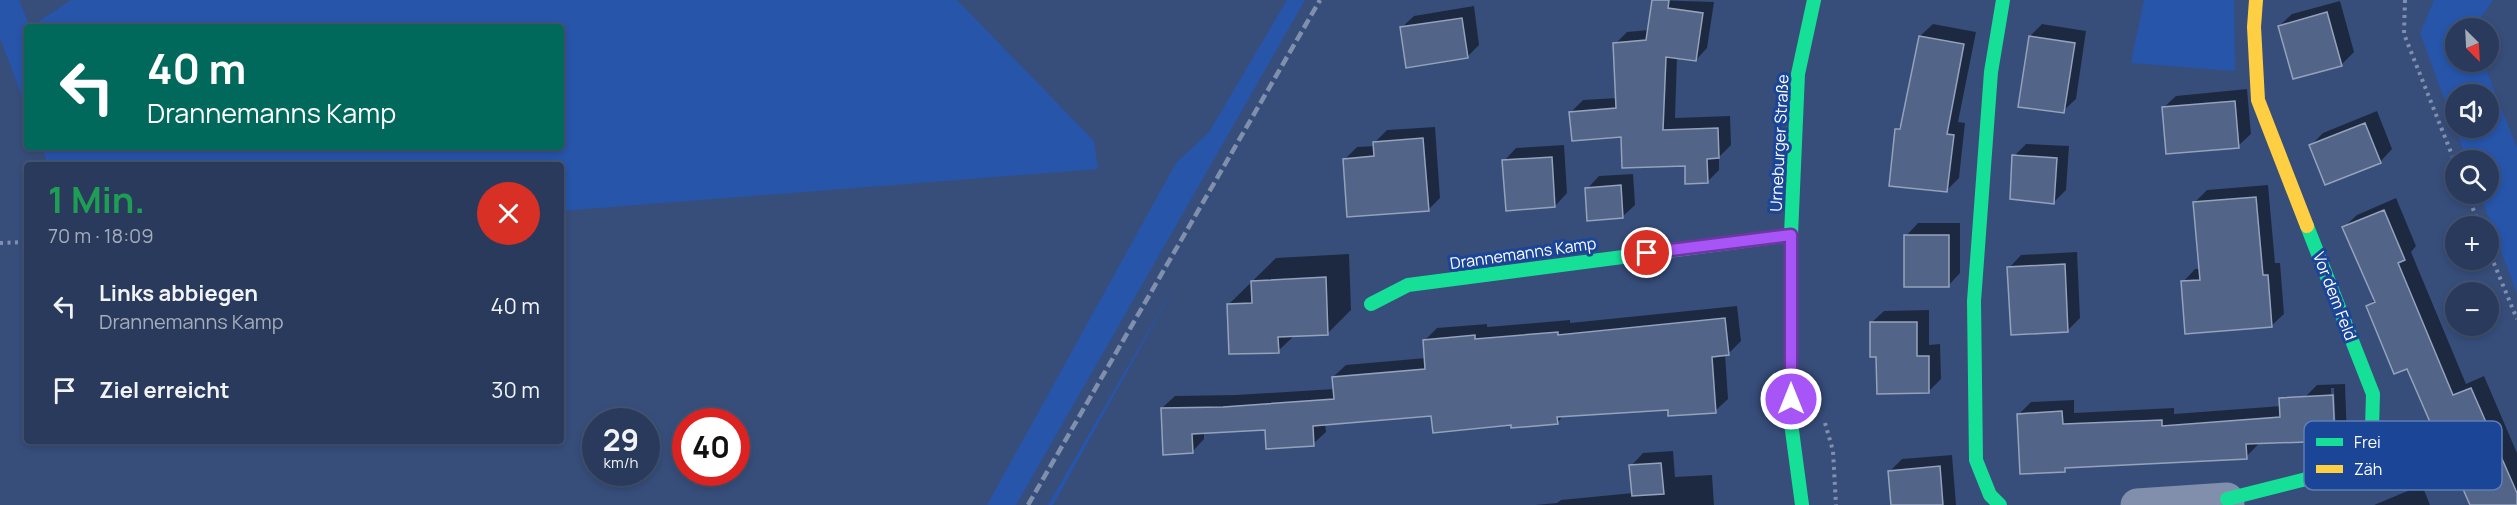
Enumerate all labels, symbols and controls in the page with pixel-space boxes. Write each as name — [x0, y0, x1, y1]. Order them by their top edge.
north arrow — [2445, 18, 2499, 72]
map controls — [2445, 18, 2499, 336]
text: 40 m — [147, 39, 246, 97]
icon: left — [48, 48, 126, 126]
street label: Urneburger Straße — [1764, 74, 1794, 212]
button: sound — [2445, 84, 2499, 138]
text: Drannemanns Kamp — [147, 94, 396, 131]
button: search — [2445, 150, 2499, 204]
text: 1 Min. — [48, 175, 145, 224]
button: close — [477, 182, 540, 245]
button: + — [2445, 216, 2499, 270]
text: 70 m · 18:09 — [48, 222, 154, 249]
pin — [1621, 227, 1672, 278]
street label: Drannemanns Kamp — [1448, 232, 1598, 274]
icon: arrive — [1630, 236, 1663, 269]
street label: Vor dem Feld — [2308, 249, 2362, 343]
text: Links abbiegen — [99, 278, 258, 308]
button: − — [2445, 282, 2499, 336]
icon: left — [48, 290, 81, 323]
text: 40 m — [491, 291, 540, 321]
text: Drannemanns Kamp — [99, 308, 284, 335]
position arrow — [1759, 367, 1823, 431]
icon: arrive — [48, 374, 81, 407]
text: Ziel erreicht — [99, 375, 230, 405]
text: 30 m — [491, 375, 540, 405]
speed limit sign: 40 — [672, 408, 750, 486]
text: 29 — [603, 419, 639, 460]
legend — [2304, 421, 2502, 490]
text: Frei — [2354, 431, 2381, 453]
text: km/h — [604, 452, 638, 473]
text: Zäh — [2354, 458, 2382, 480]

